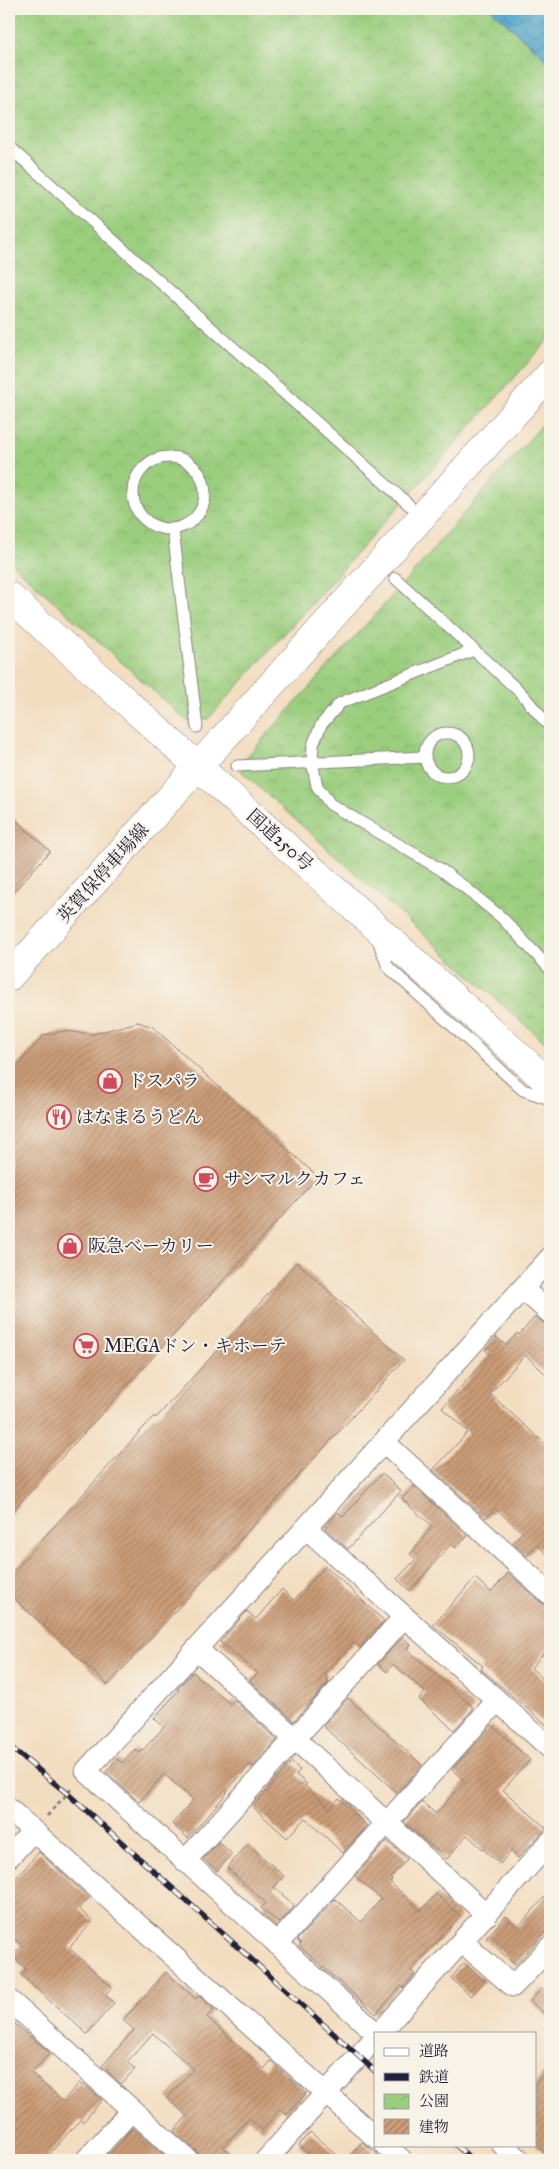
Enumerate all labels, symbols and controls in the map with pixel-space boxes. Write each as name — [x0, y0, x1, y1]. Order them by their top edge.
street label: 国道250号 — [242, 805, 318, 875]
street label: 英賀保停車場線 — [53, 819, 153, 927]
shop icon: ドスパラ — [97, 1068, 123, 1094]
place label: ドスパラ — [128, 1070, 200, 1092]
restaurant icon: はなまるうどん — [46, 1104, 72, 1130]
place label: はなまるうどん — [76, 1106, 202, 1128]
cafe icon: サンマルクカフェ — [193, 1166, 219, 1192]
place label: サンマルクカフェ — [224, 1168, 366, 1190]
shop icon: 阪急ベーカリー — [57, 1233, 83, 1259]
place label: 阪急ベーカリー — [88, 1235, 214, 1257]
supermarket icon: MEGAドン・キホーテ — [73, 1333, 99, 1359]
place label: MEGAドン・キホーテ — [104, 1335, 287, 1357]
legend — [374, 2032, 536, 2146]
text: 道路 — [419, 2042, 449, 2060]
text: 鉄道 — [419, 2068, 449, 2086]
text: 公園 — [419, 2092, 449, 2110]
text: 建物 — [419, 2118, 449, 2136]

